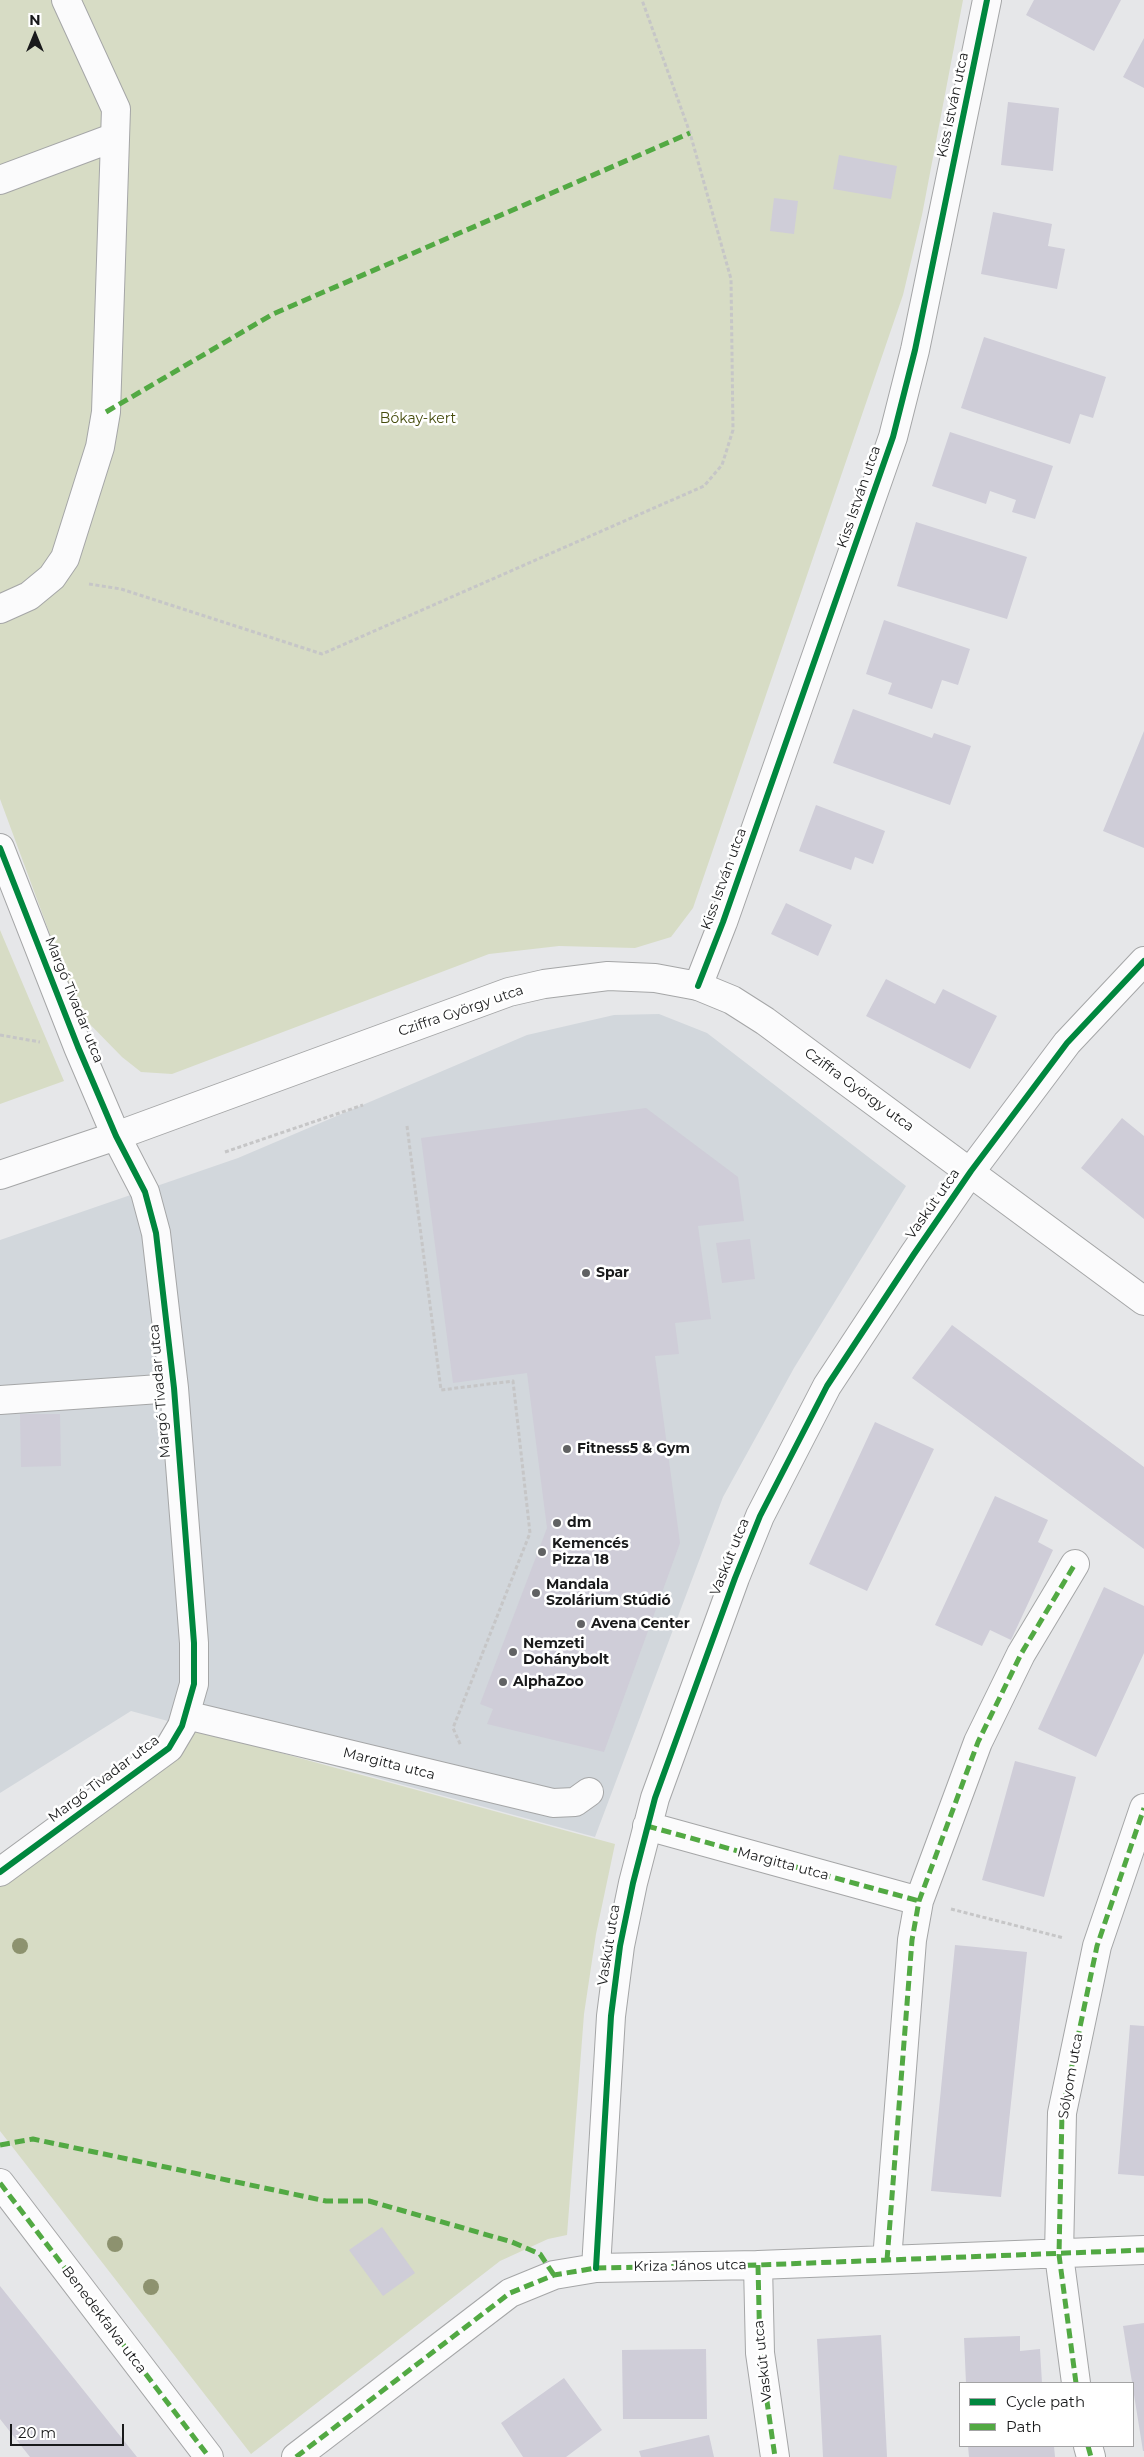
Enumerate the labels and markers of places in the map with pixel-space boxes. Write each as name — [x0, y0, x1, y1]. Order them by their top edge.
place label: Spar — [596, 1265, 629, 1281]
marker: Spar — [580, 1267, 592, 1279]
place label: Fitness5 & Gym — [577, 1441, 690, 1457]
marker: Fitness5 & Gym — [561, 1443, 573, 1455]
place label: dm — [567, 1515, 591, 1531]
marker: dm — [551, 1517, 563, 1529]
place label: Kemencés Pizza 18 — [552, 1536, 629, 1568]
marker: Kemencés Pizza 18 — [536, 1546, 548, 1558]
place label: Mandala Szolárium Stúdió — [546, 1577, 671, 1610]
marker: Mandala Szolárium Stúdió — [530, 1587, 542, 1599]
place label: Avena Center — [591, 1616, 690, 1632]
marker: Avena Center — [575, 1618, 587, 1630]
place label: Nemzeti Dohánybolt — [523, 1636, 609, 1668]
marker: Nemzeti Dohánybolt — [507, 1646, 519, 1658]
place label: AlphaZoo — [513, 1674, 584, 1690]
marker: AlphaZoo — [497, 1676, 509, 1688]

